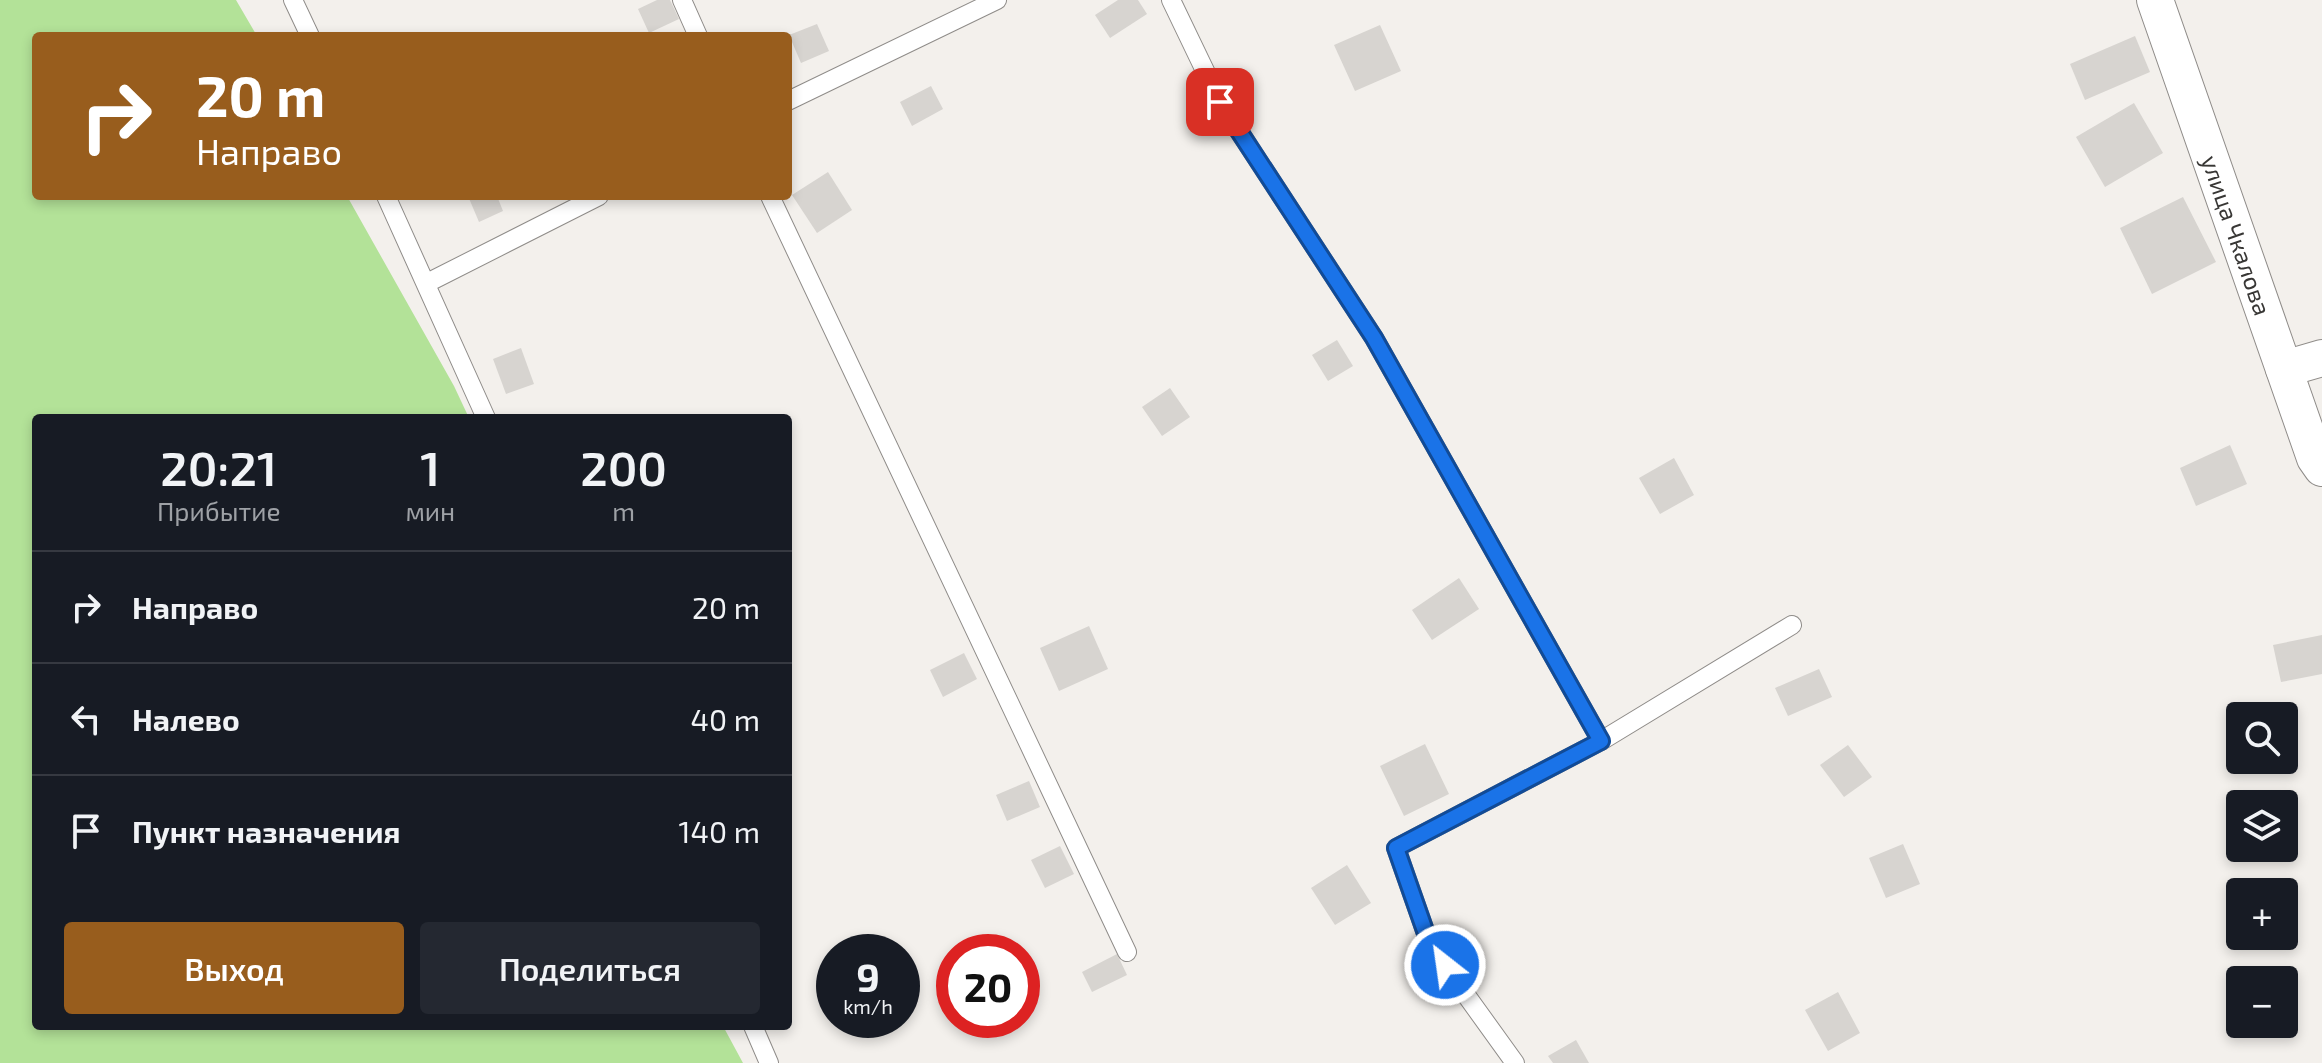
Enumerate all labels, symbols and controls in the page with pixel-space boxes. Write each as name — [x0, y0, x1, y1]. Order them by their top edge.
text: 20 m — [196, 61, 325, 128]
icon: right — [64, 64, 168, 168]
pin — [1186, 68, 1254, 136]
icon: arrive — [1198, 80, 1242, 124]
text: Направо — [196, 129, 342, 172]
street label: улица Чкалова — [2195, 151, 2278, 319]
text: 20:21 — [160, 438, 277, 496]
text: 1 — [420, 438, 440, 496]
text: 200 — [580, 438, 667, 496]
text: Прибытие — [157, 495, 280, 526]
text: мин — [405, 495, 455, 526]
text: m — [612, 495, 635, 526]
icon: right — [64, 585, 108, 629]
text: Направо — [132, 589, 258, 625]
text: 20 m — [692, 589, 760, 625]
icon: left — [64, 697, 108, 741]
text: Налево — [132, 701, 240, 737]
text: 40 m — [690, 701, 760, 737]
map controls — [2226, 702, 2298, 1038]
button: search — [2226, 702, 2298, 774]
button: layers — [2226, 790, 2298, 862]
icon: arrive — [64, 809, 108, 853]
text: Пункт назначения — [132, 813, 400, 849]
text: 140 m — [679, 813, 760, 849]
button: + — [2226, 878, 2298, 950]
button: Выход — [64, 922, 404, 1014]
button: Поделиться — [420, 922, 760, 1014]
position arrow — [1403, 923, 1487, 1007]
speed limit sign: 20 — [936, 934, 1040, 1038]
text: 9 — [856, 952, 880, 1000]
button: − — [2226, 966, 2298, 1038]
text: km/h — [843, 994, 893, 1018]

